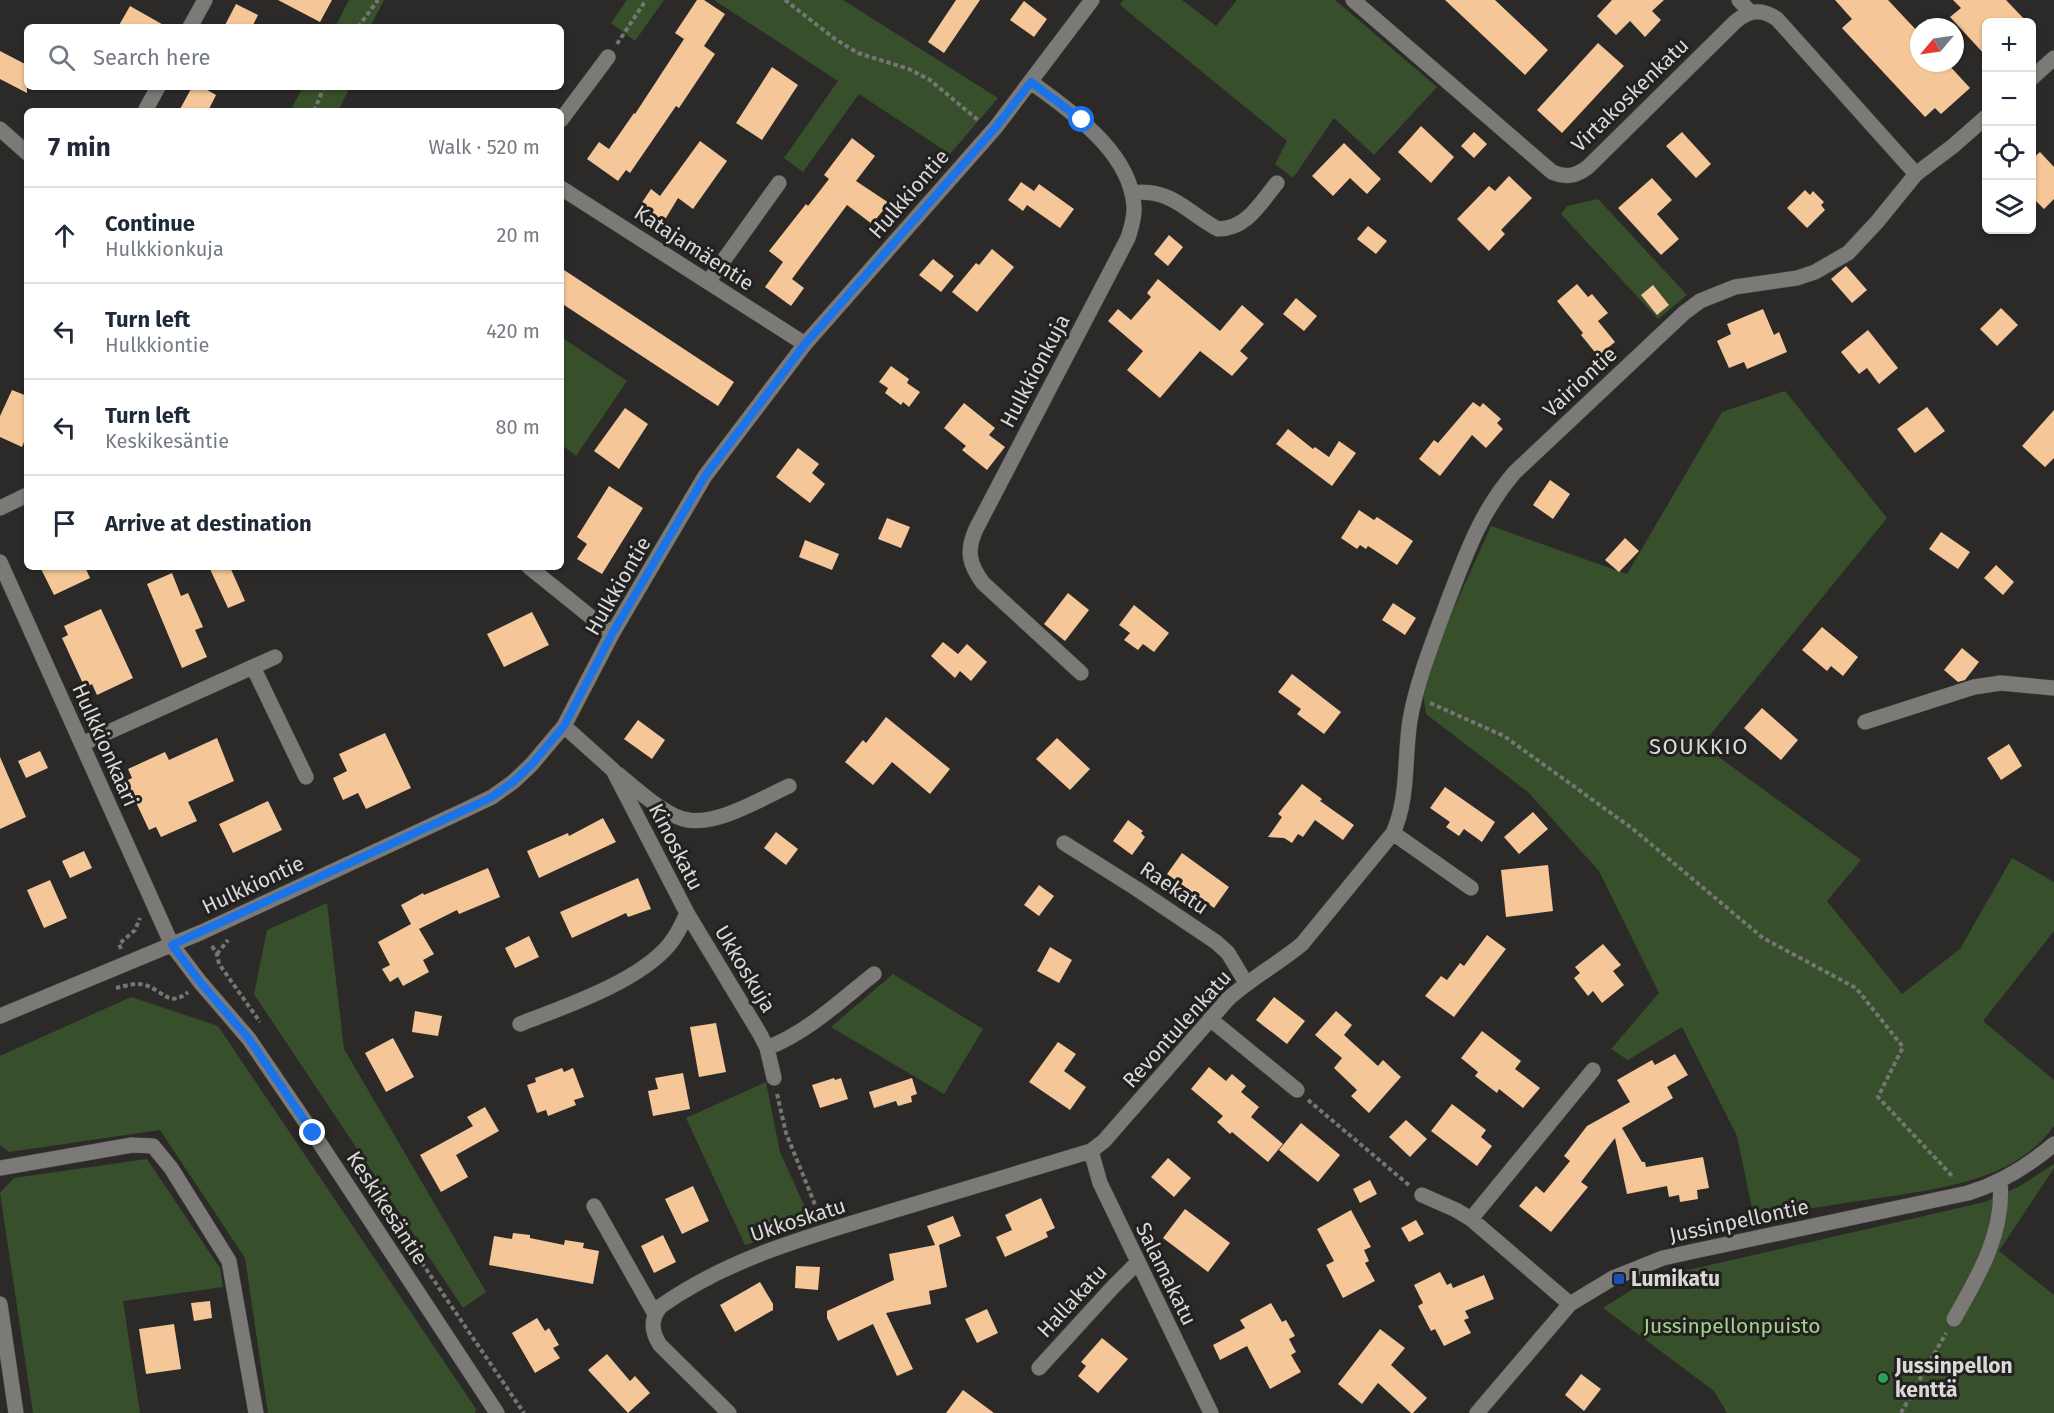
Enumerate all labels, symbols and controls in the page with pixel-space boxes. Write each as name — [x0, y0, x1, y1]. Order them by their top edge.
north arrow — [1910, 18, 1964, 72]
map controls — [1982, 18, 2036, 234]
button: + — [1982, 18, 2036, 72]
search box — [24, 24, 564, 90]
street label: Virtakoskenkatu — [1566, 32, 1694, 158]
icon: search — [45, 41, 78, 74]
text: Search here — [93, 44, 211, 71]
button: − — [1982, 72, 2036, 126]
route start — [1068, 106, 1094, 132]
button: locate — [1982, 126, 2036, 180]
text: 7 min — [48, 132, 111, 163]
text: Walk · 520 m — [429, 135, 540, 159]
street label: Hulkkiontie — [863, 144, 955, 244]
button: layers — [1982, 180, 2036, 234]
street label: Katajamäentie — [629, 200, 759, 296]
text: Continue — [105, 210, 195, 237]
icon: ahead — [48, 219, 81, 252]
text: 20 m — [497, 223, 540, 247]
text: Hulkkionkuja — [105, 237, 224, 261]
text: Turn left — [105, 306, 190, 333]
street label: Hulkkionkuja — [994, 310, 1076, 432]
icon: left — [48, 315, 81, 348]
text: 420 m — [486, 319, 540, 343]
text: Hulkkiontie — [105, 333, 209, 357]
street label: Vairiontie — [1538, 341, 1622, 423]
text: Turn left — [105, 402, 190, 429]
icon: left — [48, 411, 81, 444]
text: 80 m — [495, 415, 540, 439]
text: Keskikesäntie — [105, 429, 229, 453]
icon: arrive — [48, 507, 81, 540]
text: Arrive at destination — [105, 510, 312, 537]
street label: Hulkkiontie — [579, 532, 657, 640]
street label: Hulkkionkaari — [66, 679, 144, 811]
district label: SOUKKIO — [1649, 733, 1749, 760]
street label: Kinoskatu — [643, 799, 709, 895]
street label: Hulkkiontie — [198, 850, 308, 920]
street label: Raekatu — [1135, 856, 1213, 920]
street label: Ukkoskuja — [709, 921, 781, 1017]
street label: Revontulenkatu — [1117, 965, 1237, 1093]
route end — [299, 1119, 325, 1145]
street label: Keskikesäntie — [341, 1146, 433, 1270]
street label: Ukkoskatu — [747, 1192, 849, 1248]
street label: Jussinpellontie — [1667, 1194, 1811, 1248]
street label: Salamakatu — [1130, 1218, 1202, 1330]
street label: Hallakatu — [1032, 1259, 1112, 1343]
place label: Lumikatu — [1631, 1266, 1720, 1292]
marker: Lumikatu — [1612, 1272, 1626, 1286]
park label: Jussinpellonpuisto — [1644, 1313, 1820, 1339]
place label: Jussinpellon kenttä — [1894, 1353, 2013, 1403]
marker: Jussinpellon kenttä — [1876, 1371, 1890, 1385]

